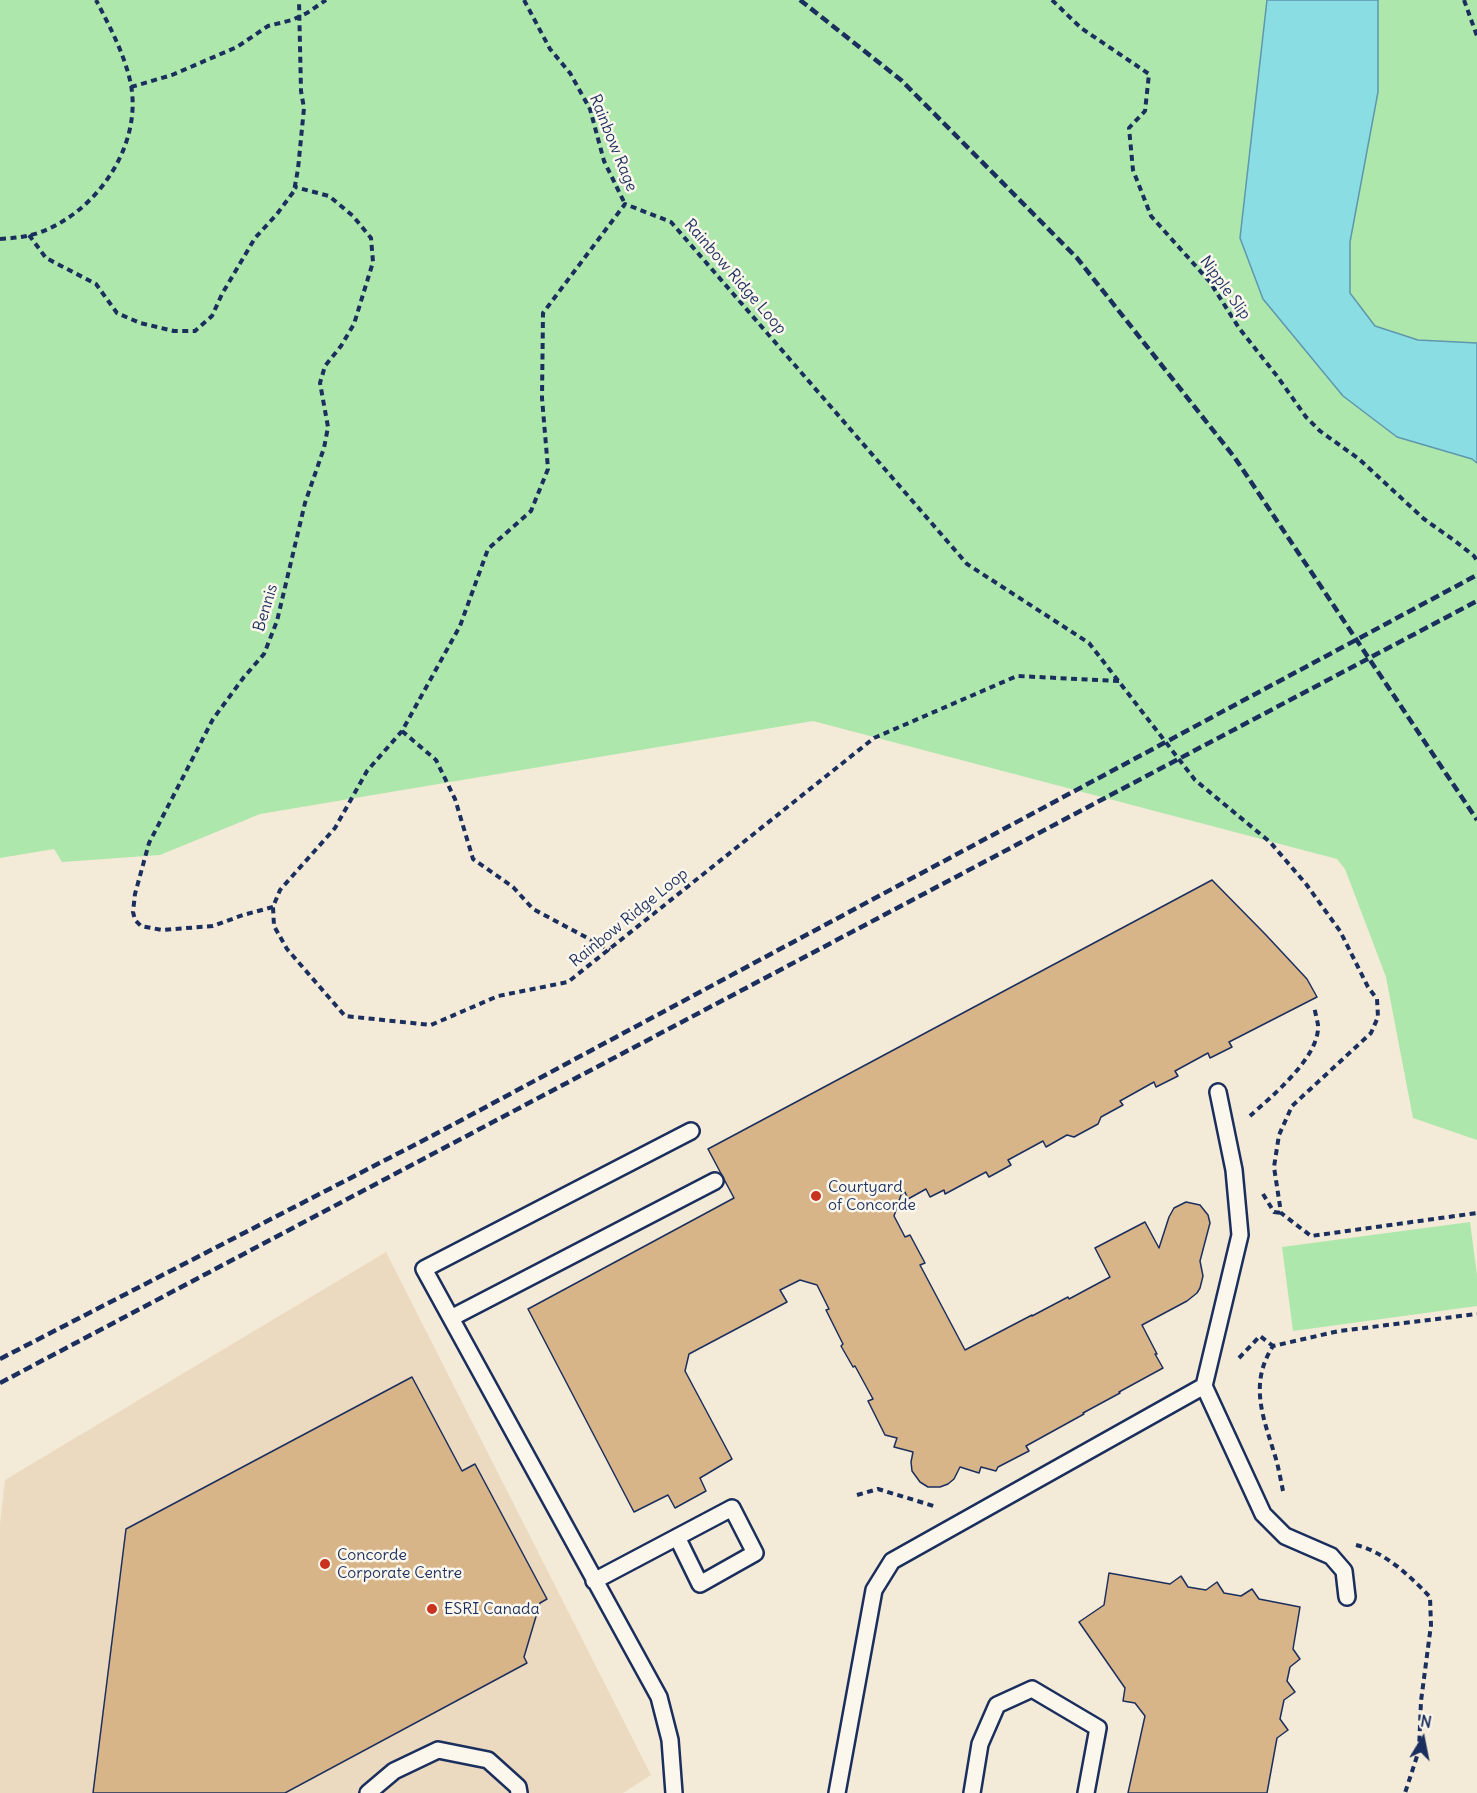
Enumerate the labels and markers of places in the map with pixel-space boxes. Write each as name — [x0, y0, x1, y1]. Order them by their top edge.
place label: Courtyard of Concorde — [828, 1177, 916, 1215]
marker: Courtyard of Concorde — [809, 1189, 823, 1203]
place label: Concorde Corporate Centre — [337, 1545, 462, 1583]
marker: Concorde Corporate Centre — [318, 1557, 332, 1571]
place label: ESRI Canada — [444, 1599, 540, 1619]
marker: ESRI Canada — [425, 1602, 439, 1616]

